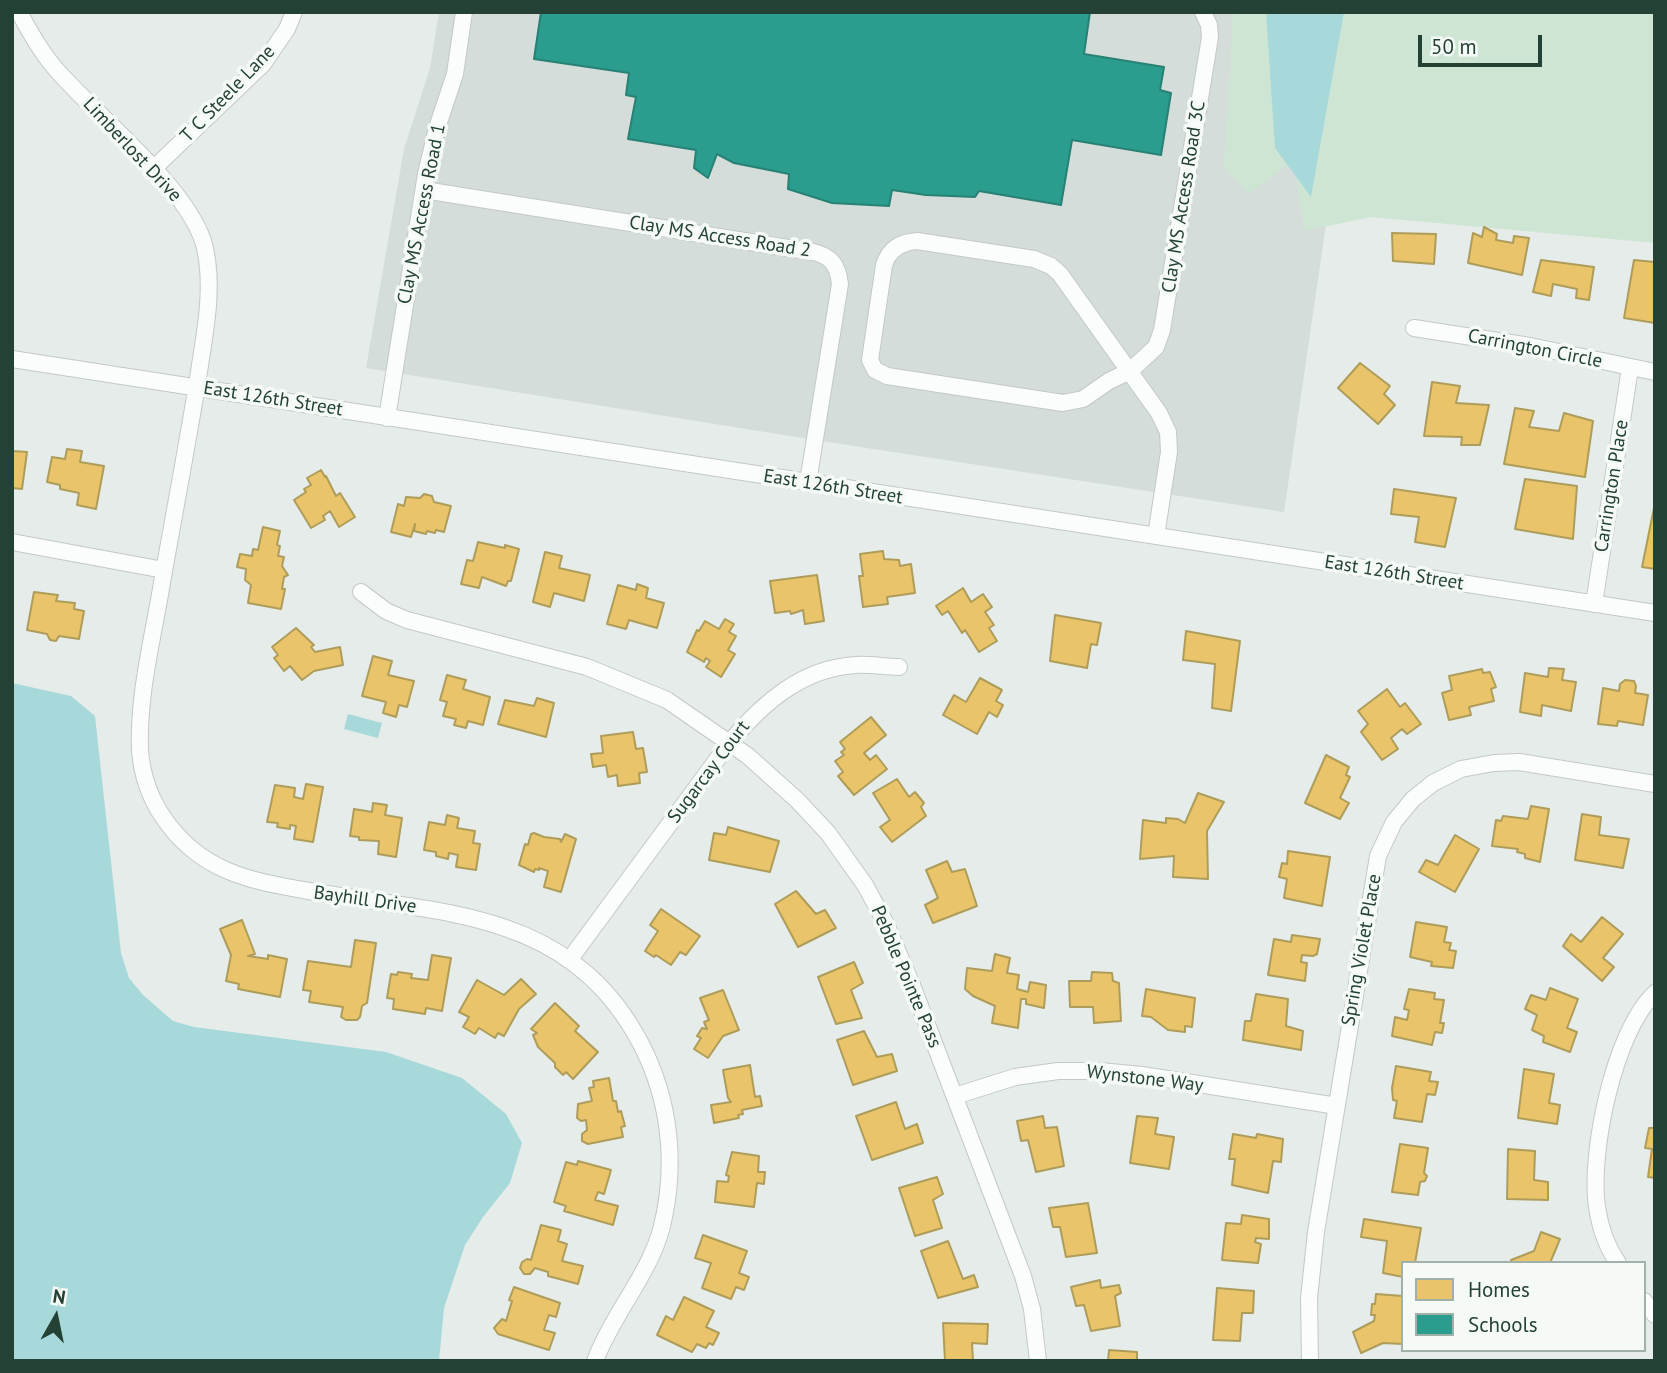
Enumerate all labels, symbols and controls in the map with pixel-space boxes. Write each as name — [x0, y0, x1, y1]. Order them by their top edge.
scale bar — [1422, 21, 1546, 65]
text: 50 m — [1431, 33, 1477, 60]
street label: T C Steele Lane — [176, 41, 280, 147]
street label: Limberlost Drive — [78, 93, 186, 207]
street label: Clay MS Access Road 3C — [1158, 99, 1210, 295]
street label: Clay MS Access Road 1 — [393, 122, 451, 306]
street label: Clay MS Access Road 2 — [628, 211, 812, 263]
street label: Carrington Circle — [1466, 325, 1604, 373]
street label: East 126th Street — [202, 377, 344, 421]
street label: Carrington Place — [1590, 418, 1634, 554]
street label: East 126th Street — [762, 465, 904, 509]
street label: East 126th Street — [1323, 551, 1465, 595]
street label: Sugarcay Court — [663, 716, 755, 828]
street label: Spring Violet Place — [1337, 872, 1387, 1028]
street label: Bayhill Drive — [312, 882, 418, 918]
street label: Pebble Pointe Pass — [866, 902, 946, 1052]
street label: Wynstone Way — [1085, 1061, 1205, 1097]
legend — [1401, 1261, 1646, 1352]
text: Homes — [1468, 1276, 1530, 1303]
north arrow — [21, 1282, 91, 1352]
text: N — [51, 1283, 67, 1309]
text: Schools — [1468, 1311, 1538, 1338]

